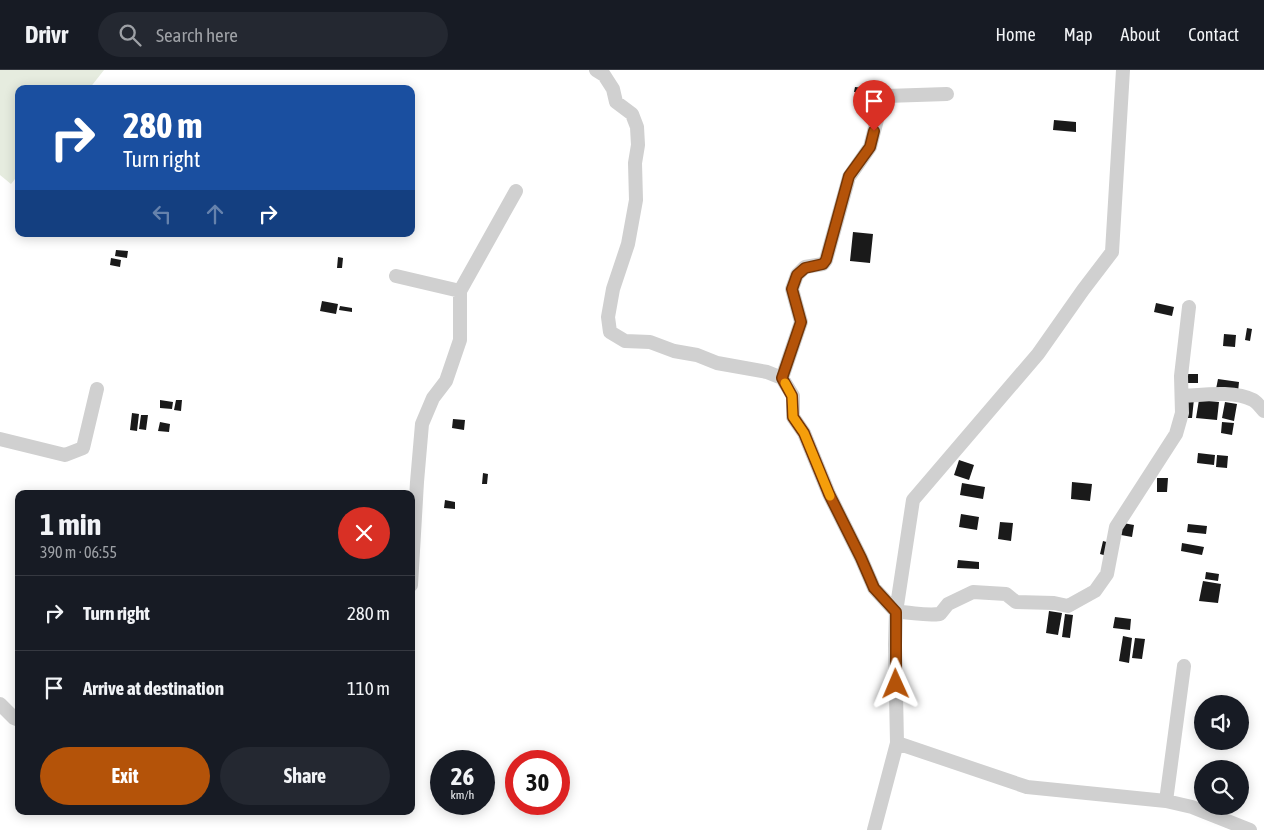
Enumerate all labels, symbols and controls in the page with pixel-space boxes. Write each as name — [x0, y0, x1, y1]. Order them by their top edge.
search box — [98, 12, 448, 57]
text: Drivr — [25, 21, 68, 48]
icon: search — [116, 21, 144, 49]
text: Search here — [156, 24, 238, 46]
text: Home — [996, 24, 1036, 45]
text: Map — [1064, 24, 1093, 45]
text: About — [1121, 24, 1160, 45]
text: Contact — [1188, 24, 1239, 45]
pin — [853, 80, 895, 131]
icon: arrive — [860, 87, 888, 115]
icon: right — [40, 105, 105, 170]
text: 280 m — [123, 105, 202, 145]
text: Turn right — [123, 146, 200, 172]
icon: left — [148, 200, 176, 228]
icon: ahead — [201, 200, 229, 228]
icon: right — [254, 200, 282, 228]
text: 1 min — [40, 507, 101, 541]
button: close — [338, 507, 390, 559]
text: 390 m · 06:55 — [40, 543, 117, 561]
icon: right — [40, 599, 68, 627]
text: Turn right — [83, 602, 150, 624]
text: 280 m — [347, 602, 390, 624]
position arrow — [869, 657, 921, 709]
icon: arrive — [40, 674, 68, 702]
text: Arrive at destination — [83, 677, 224, 699]
text: 110 m — [347, 677, 390, 699]
map controls — [1194, 695, 1249, 815]
button: sound — [1194, 695, 1249, 750]
button: Exit — [40, 747, 210, 805]
button: Share — [220, 747, 390, 805]
speed limit sign: 30 — [505, 750, 570, 815]
button: search — [1194, 760, 1249, 815]
text: 26 — [451, 762, 474, 790]
text: km/h — [451, 788, 474, 802]

